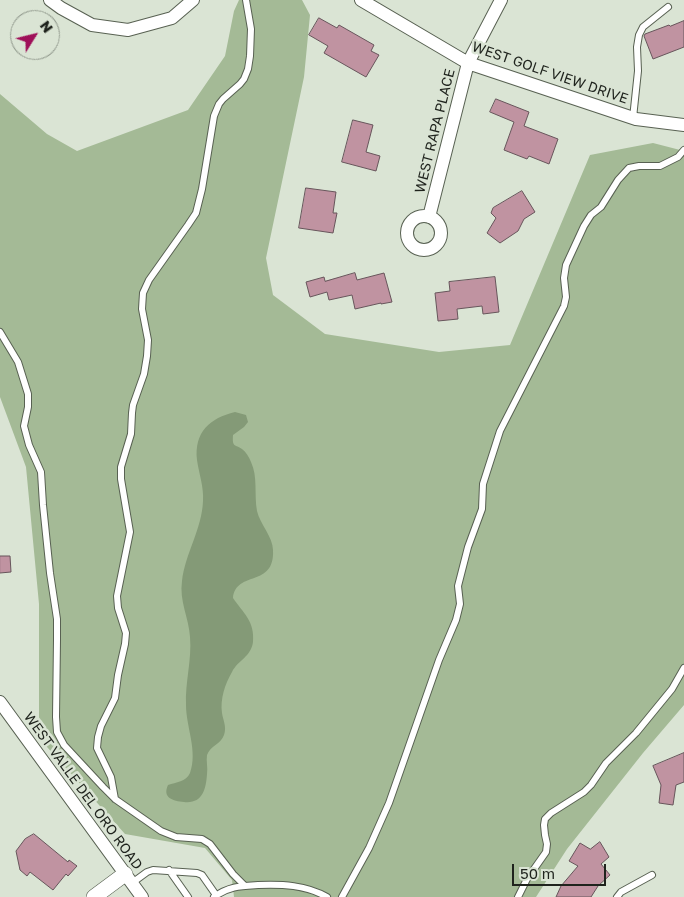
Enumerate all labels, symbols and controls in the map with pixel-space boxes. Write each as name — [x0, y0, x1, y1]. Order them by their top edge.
north arrow — [10, 10, 60, 60]
text: N — [37, 17, 57, 36]
street label: WEST GOLF VIEW DRIVE — [470, 38, 630, 108]
street label: WEST RAPA PLACE — [411, 67, 459, 195]
street label: WEST VALLE DEL ORO ROAD — [20, 709, 146, 873]
scale bar — [514, 854, 608, 886]
text: 50 m — [520, 864, 555, 882]

